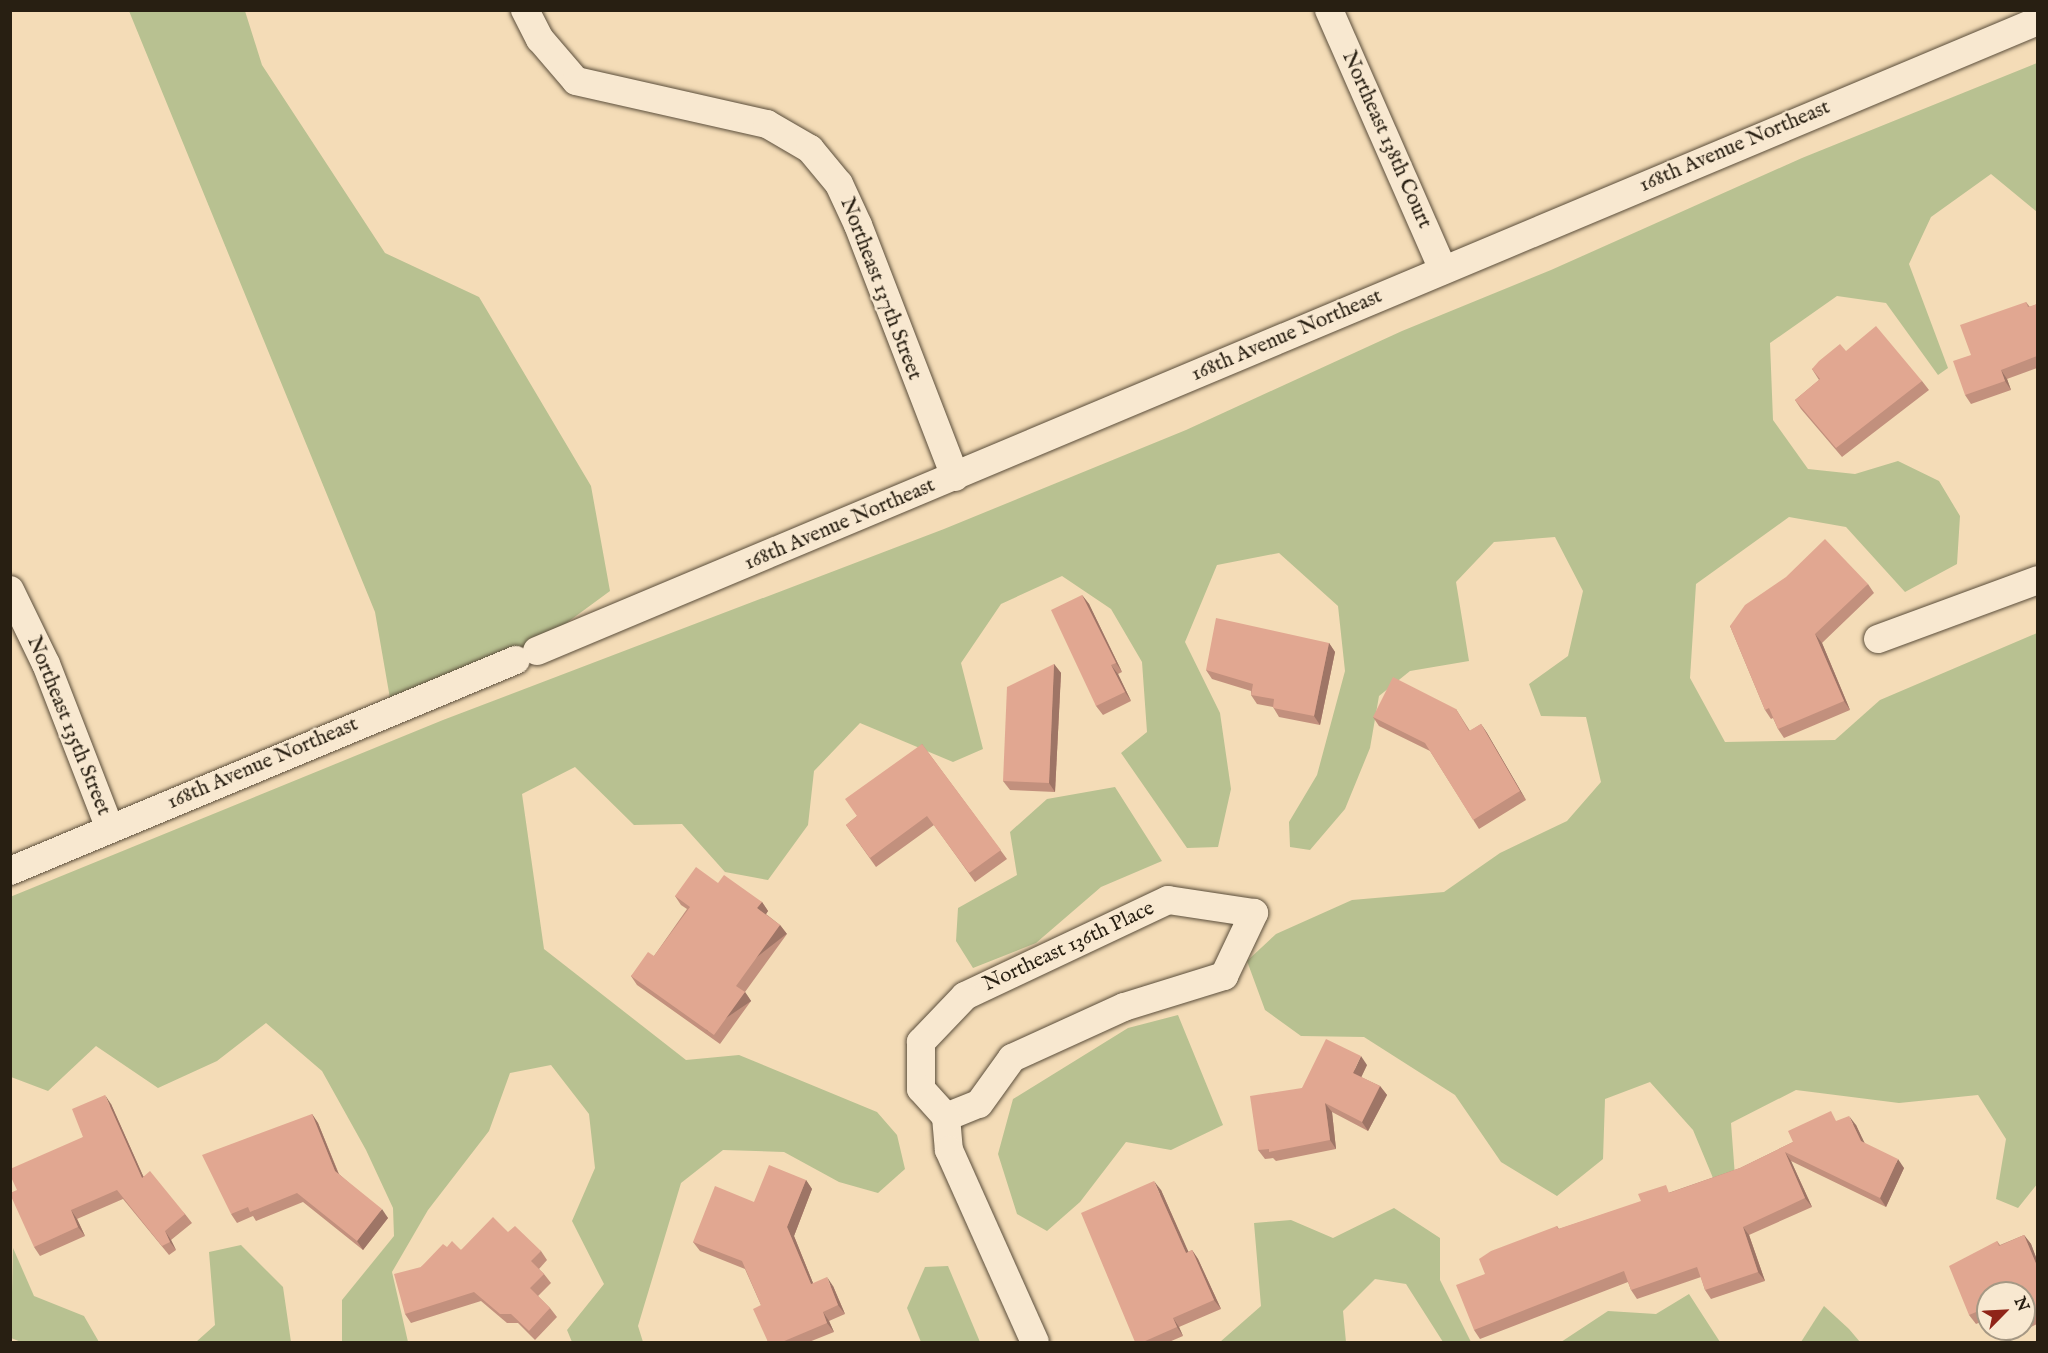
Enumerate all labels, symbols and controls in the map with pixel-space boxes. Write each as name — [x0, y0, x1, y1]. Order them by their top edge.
street label: Northeast 138th Court — [1336, 47, 1436, 233]
street label: 168th Avenue Northeast — [1636, 95, 1834, 199]
street label: Northeast 137th Street — [834, 194, 926, 384]
street label: 168th Avenue Northeast — [1188, 284, 1386, 388]
street label: 168th Avenue Northeast — [741, 473, 939, 577]
street label: Northeast 135th Street — [21, 633, 115, 819]
street label: 168th Avenue Northeast — [164, 712, 362, 816]
street label: Northeast 136th Place — [979, 896, 1159, 998]
north arrow — [1976, 1281, 2036, 1341]
text: N — [2009, 1294, 2033, 1315]

